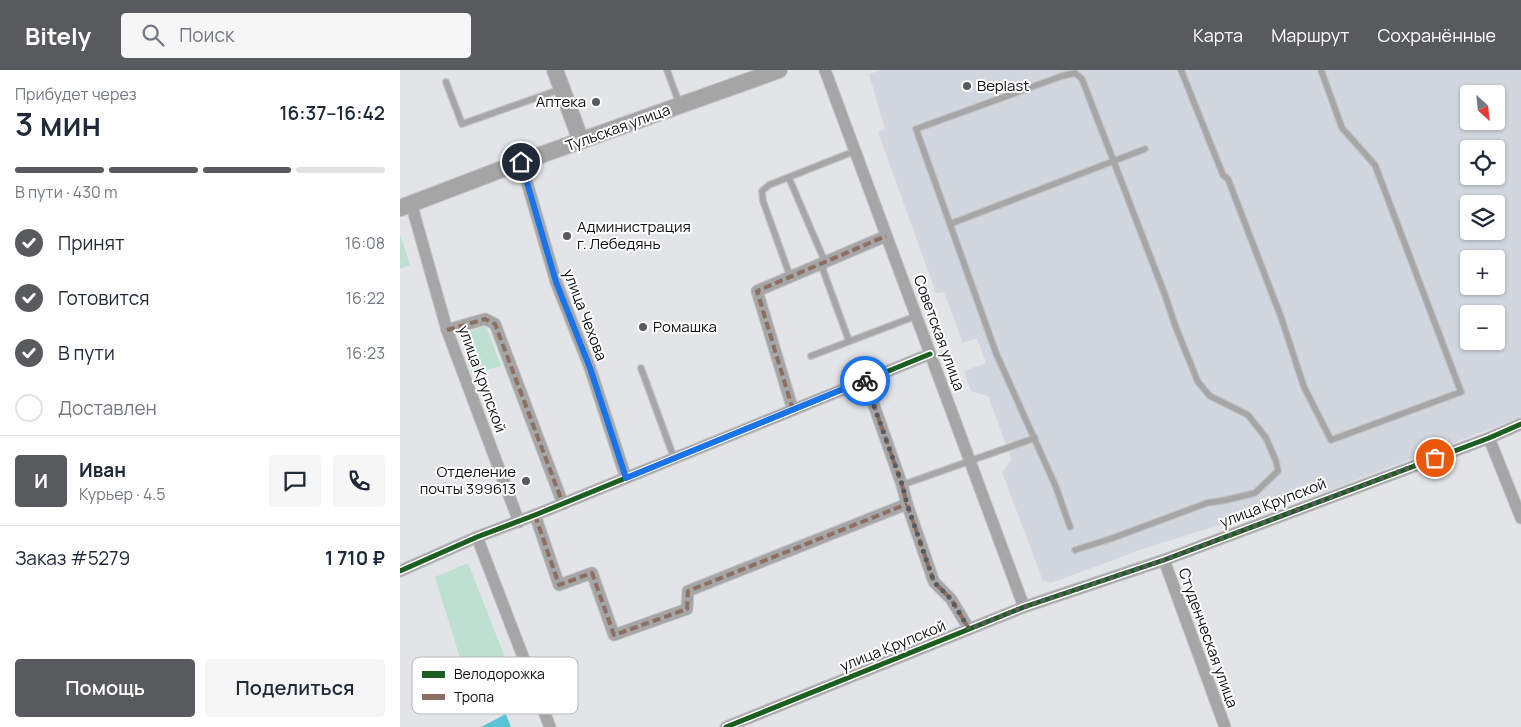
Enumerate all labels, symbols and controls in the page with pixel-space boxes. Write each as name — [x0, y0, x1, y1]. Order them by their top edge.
search box — [121, 13, 471, 58]
text: Bitely — [25, 19, 91, 52]
icon: search — [139, 21, 167, 49]
text: Поиск — [179, 22, 234, 48]
text: Карта — [1193, 23, 1243, 47]
text: Маршрут — [1271, 23, 1349, 47]
text: Сохранённые — [1377, 23, 1496, 47]
place label: Beplast — [977, 75, 1029, 96]
marker: Beplast — [961, 80, 973, 92]
text: Прибудет через — [15, 83, 137, 105]
north arrow — [1460, 85, 1505, 130]
map controls — [1460, 85, 1505, 350]
place label: Аптека — [536, 91, 586, 112]
marker: Аптека — [590, 96, 602, 108]
street label: Тульская улица — [563, 99, 673, 156]
text: 16:37–16:42 — [280, 100, 385, 126]
text: 3 мин — [15, 102, 101, 146]
button: locate — [1460, 140, 1505, 185]
pin — [500, 141, 542, 183]
icon: home — [507, 148, 535, 176]
text: В пути · 430 m — [15, 181, 118, 203]
button: layers — [1460, 195, 1505, 240]
place label: Администрация г. Лебедянь — [577, 216, 691, 254]
icon: check — [15, 229, 43, 257]
text: Принят — [58, 230, 125, 256]
marker: Администрация г. Лебедянь — [561, 230, 573, 242]
text: 16:08 — [345, 232, 385, 254]
button: + — [1460, 250, 1505, 295]
street label: улица Чехова — [558, 266, 613, 364]
street label: Советская улица — [909, 272, 970, 394]
icon: check — [15, 284, 43, 312]
text: Готовится — [58, 285, 150, 311]
text: 16:22 — [346, 287, 385, 309]
button: − — [1460, 305, 1505, 350]
place label: Ромашка — [653, 316, 717, 337]
marker: Ромашка — [637, 321, 649, 333]
street label: улица Крупской — [453, 322, 512, 435]
icon: check — [15, 339, 43, 367]
text: В пути — [58, 340, 115, 366]
text: 16:23 — [346, 342, 385, 364]
courier — [840, 356, 890, 406]
icon: bike — [851, 367, 879, 395]
text: Доставлен — [58, 395, 157, 421]
pin — [1414, 437, 1456, 479]
icon: bag — [1421, 444, 1449, 472]
button: chat — [269, 455, 321, 507]
button: phone — [333, 455, 385, 507]
text: Иван — [79, 457, 126, 483]
place label: Отделение почты 399613 — [420, 461, 516, 499]
text: И — [34, 468, 48, 494]
street label: улица Крупской — [1217, 473, 1329, 532]
marker: Отделение почты 399613 — [520, 475, 532, 487]
text: Курьер · 4.5 — [79, 483, 166, 505]
text: Заказ #5279 — [15, 545, 130, 571]
text: 1 710 ₽ — [325, 545, 385, 571]
street label: Студенческая улица — [1173, 565, 1243, 711]
street label: улица Крупской — [837, 615, 949, 676]
legend — [412, 657, 578, 714]
button: Помощь — [15, 659, 195, 717]
button: Поделиться — [205, 659, 385, 717]
text: Велодорожка — [454, 664, 545, 683]
text: Тропа — [454, 687, 494, 706]

